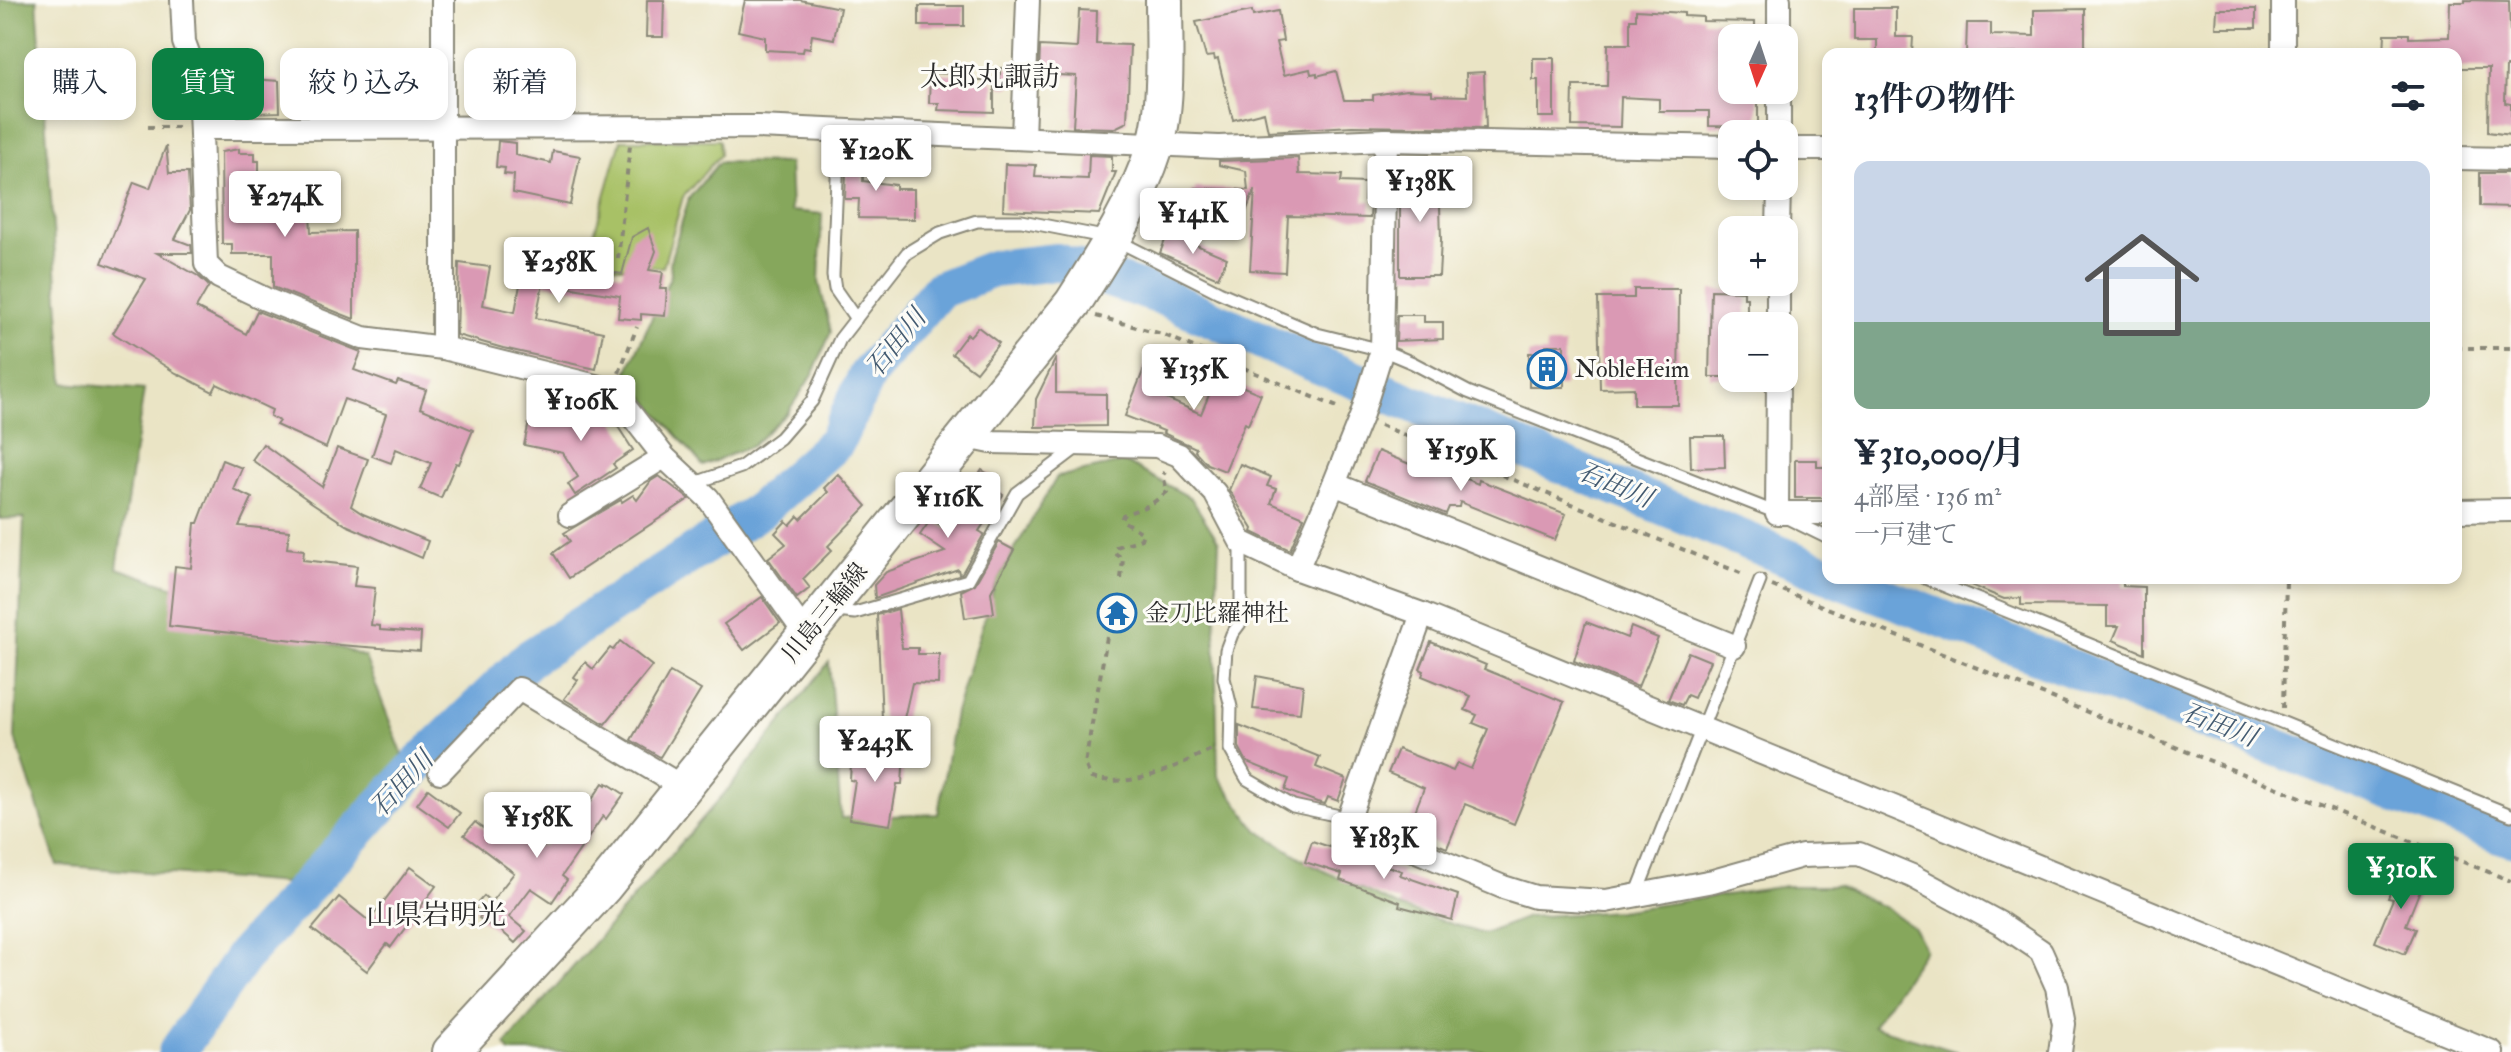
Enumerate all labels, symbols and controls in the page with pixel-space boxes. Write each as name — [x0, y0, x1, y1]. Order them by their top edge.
north arrow — [1718, 24, 1798, 104]
map controls — [1718, 24, 1798, 392]
chip: 購入 — [24, 48, 136, 120]
chip: 賃貸 — [152, 48, 264, 120]
chip: 絞り込み — [280, 48, 448, 120]
chip: 新着 — [464, 48, 576, 120]
district label: 太郎丸諏訪 — [920, 60, 1060, 95]
icon: filters — [2386, 74, 2430, 118]
text: 13件の物件 — [1854, 78, 2015, 121]
button: locate — [1718, 120, 1798, 200]
pin: ¥120K — [820, 125, 932, 193]
text: ¥120K — [839, 135, 913, 167]
pin: ¥138K — [1364, 156, 1476, 224]
text: ¥138K — [1385, 166, 1455, 198]
pin: ¥274K — [229, 171, 341, 239]
text: ¥274K — [247, 181, 323, 213]
pin: ¥141K — [1137, 188, 1249, 256]
text: ¥141K — [1158, 198, 1228, 230]
icon: home — [2070, 213, 2214, 357]
button: + — [1718, 216, 1798, 296]
pin: ¥258K — [503, 237, 615, 305]
text: ¥258K — [522, 247, 596, 279]
water label: 石田川 — [859, 300, 935, 383]
button: − — [1718, 312, 1798, 392]
pin: ¥135K — [1138, 344, 1250, 412]
building icon: NobleHeim — [1526, 348, 1568, 390]
text: ¥135K — [1160, 354, 1228, 386]
place label: NobleHeim — [1575, 354, 1690, 385]
pin: ¥106K — [525, 375, 637, 443]
text: ¥106K — [544, 385, 618, 417]
pin: ¥159K — [1405, 425, 1517, 493]
text: ¥310,000/月 — [1854, 432, 2025, 475]
text: ¥159K — [1425, 435, 1497, 467]
water label: 石田川 — [1573, 455, 1660, 516]
pin: ¥116K — [892, 472, 1004, 540]
text: 4部屋 · 136 m² — [1854, 481, 2001, 513]
text: ¥116K — [913, 482, 983, 514]
text: 一戸建て — [1854, 519, 1958, 551]
street label: 川島三輪線 — [775, 557, 875, 669]
temple icon: 金刀比羅神社 — [1096, 592, 1138, 634]
place label: 金刀比羅神社 — [1145, 598, 1289, 629]
water label: 石田川 — [2177, 696, 2264, 755]
pin: ¥243K — [819, 716, 931, 784]
text: ¥243K — [838, 726, 912, 758]
water label: 石田川 — [364, 742, 442, 823]
pin: ¥158K — [481, 792, 593, 860]
text: ¥158K — [502, 802, 572, 834]
pin: ¥183K — [1328, 813, 1440, 881]
text: ¥183K — [1349, 823, 1419, 855]
pin: ¥310K — [2345, 843, 2457, 911]
text: ¥310K — [2366, 853, 2436, 885]
district label: 山県岩明光 — [366, 898, 506, 933]

